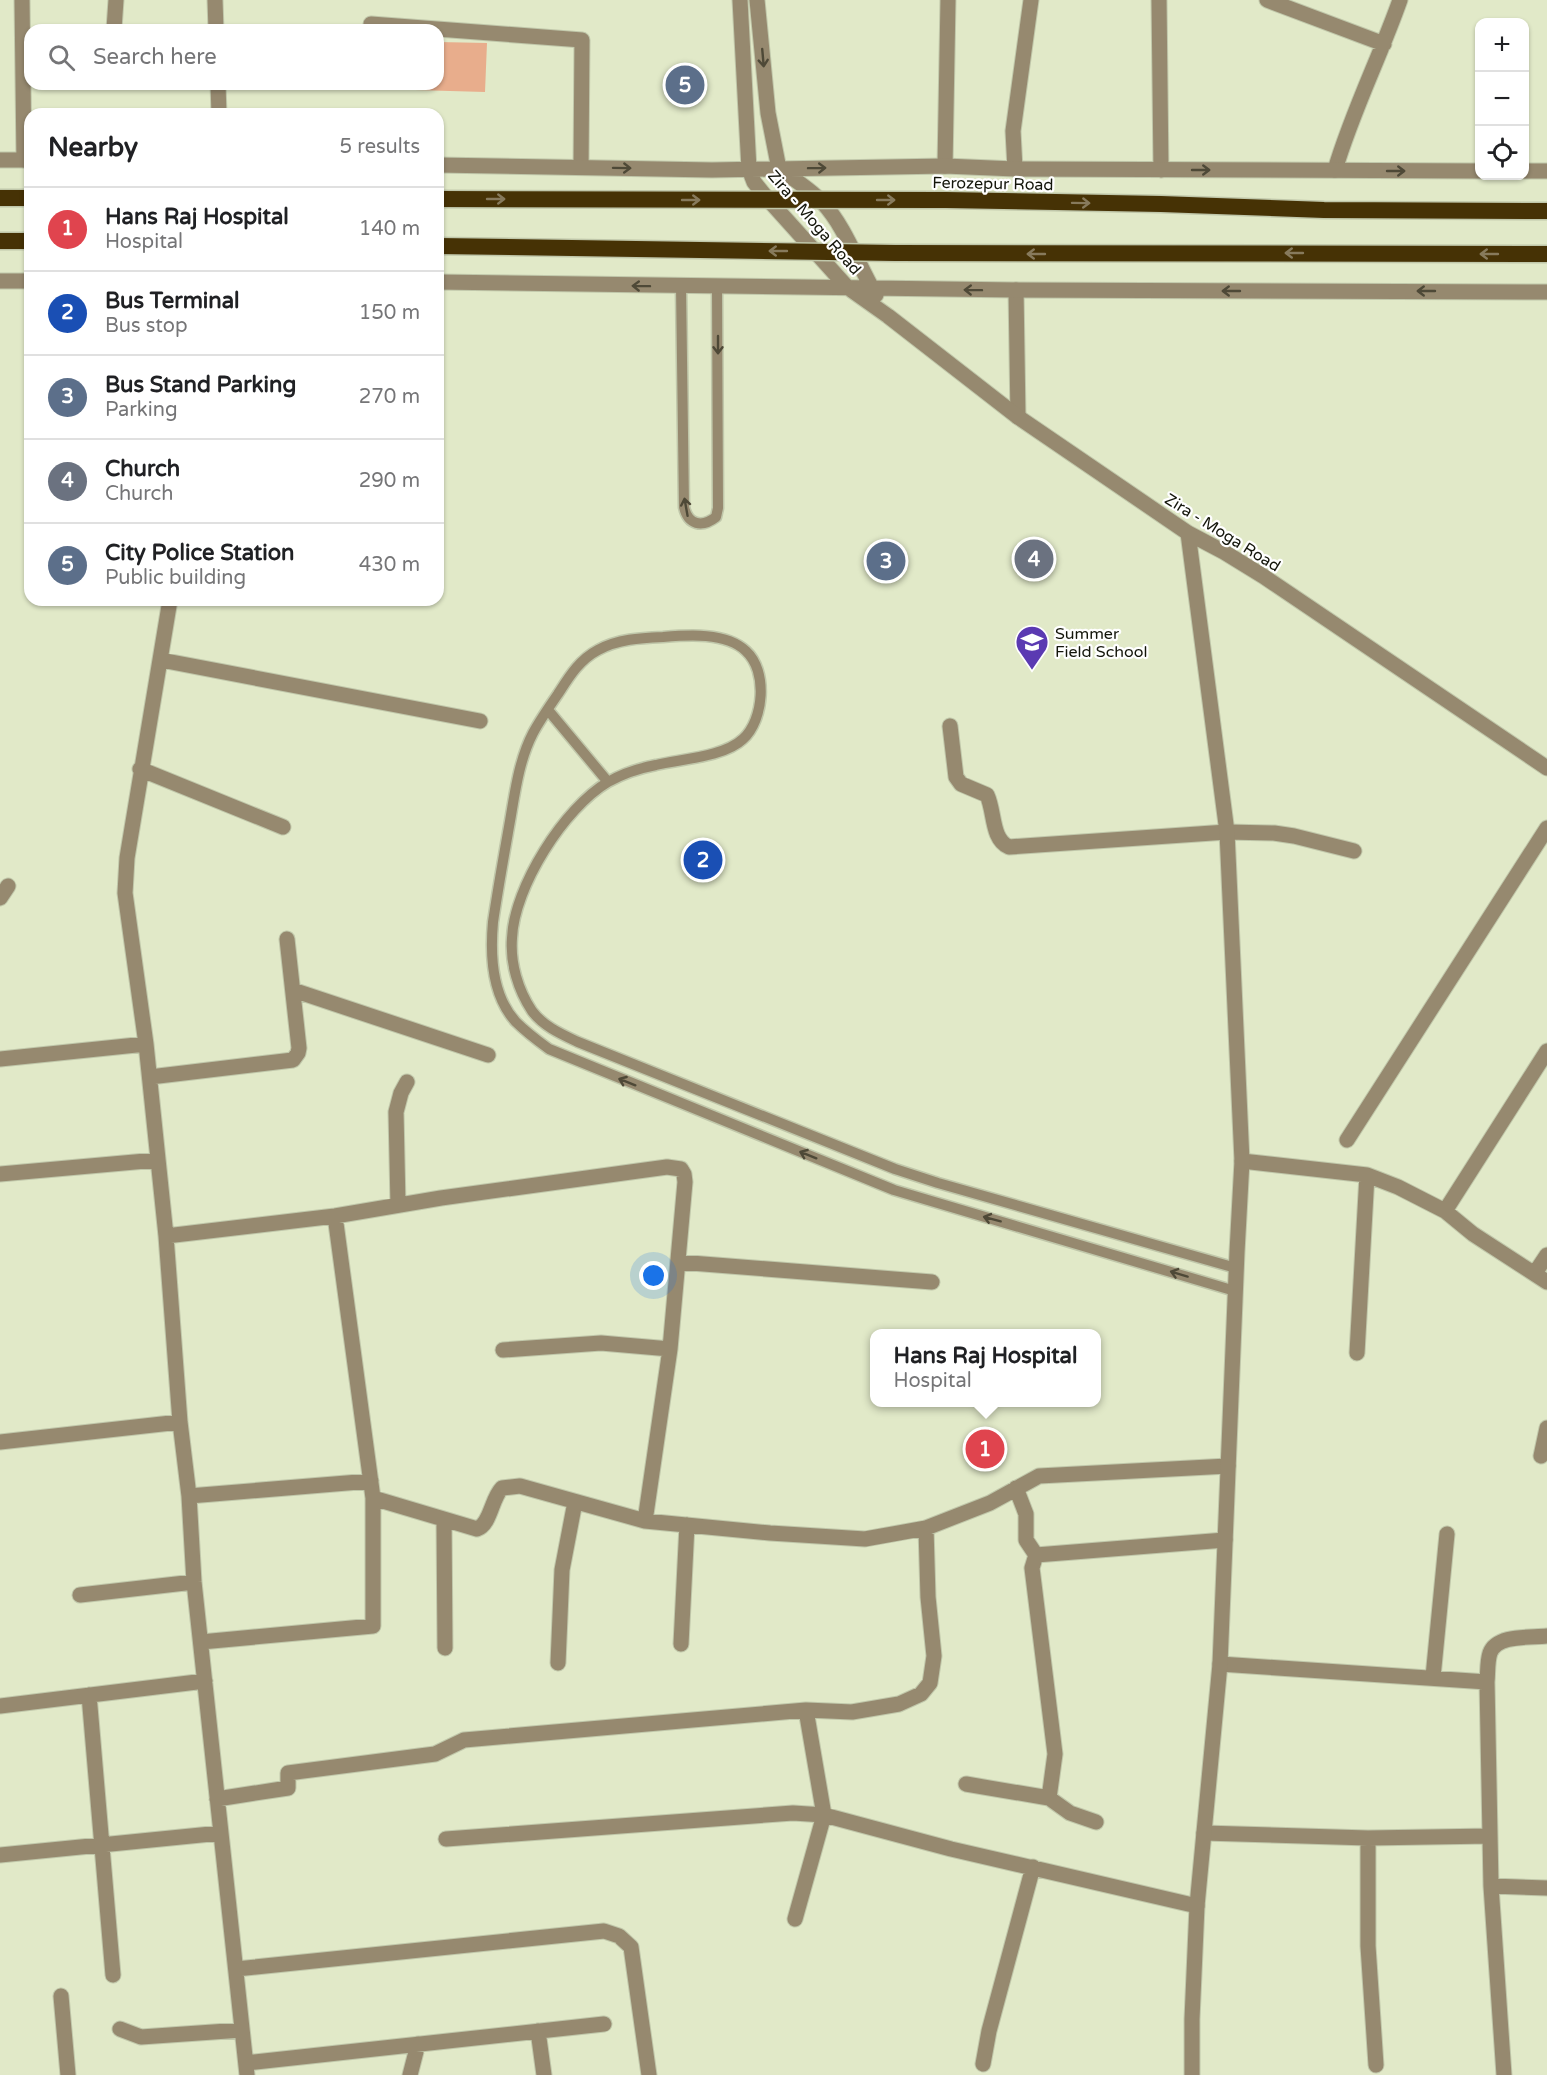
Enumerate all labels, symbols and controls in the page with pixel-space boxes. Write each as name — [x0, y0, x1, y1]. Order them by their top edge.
map controls — [1475, 18, 1529, 180]
button: + — [1475, 18, 1529, 72]
search box — [24, 24, 444, 90]
icon: search — [45, 41, 78, 74]
text: Search here — [93, 44, 217, 70]
one-way arrow — [758, 48, 769, 68]
pin: 5 — [666, 62, 704, 107]
button: − — [1475, 72, 1529, 126]
button: locate — [1475, 126, 1529, 180]
text: Nearby — [48, 132, 138, 163]
text: 5 results — [340, 135, 420, 159]
one-way arrow — [612, 162, 632, 174]
one-way arrow — [807, 163, 827, 174]
one-way arrow — [1191, 164, 1211, 176]
one-way arrow — [1386, 165, 1406, 177]
street label: Zira - Moga Road — [763, 166, 865, 279]
street label: Ferozepur Road — [932, 173, 1054, 195]
one-way arrow — [486, 193, 506, 205]
one-way arrow — [681, 194, 701, 206]
one-way arrow — [876, 194, 896, 206]
one-way arrow — [1071, 197, 1091, 209]
text: Hans Raj Hospital — [105, 204, 289, 230]
text: 1 — [61, 217, 74, 241]
text: 140 m — [359, 217, 420, 241]
text: Hospital — [105, 230, 183, 254]
one-way arrow — [768, 245, 788, 257]
one-way arrow — [1284, 247, 1304, 259]
one-way arrow — [1026, 248, 1046, 259]
one-way arrow — [1479, 248, 1499, 260]
one-way arrow — [632, 280, 652, 291]
one-way arrow — [963, 284, 983, 296]
one-way arrow — [1221, 285, 1241, 297]
one-way arrow — [1416, 285, 1436, 297]
text: Bus Terminal — [105, 288, 240, 314]
text: 2 — [61, 301, 74, 325]
text: 150 m — [359, 301, 420, 325]
text: Bus stop — [105, 314, 188, 338]
one-way arrow — [712, 334, 724, 354]
text: Bus Stand Parking — [105, 372, 296, 398]
text: 3 — [61, 385, 74, 409]
text: 270 m — [359, 385, 420, 409]
text: Parking — [105, 398, 178, 422]
text: Church — [105, 456, 180, 482]
text: 4 — [61, 469, 74, 493]
text: 290 m — [359, 469, 420, 493]
text: Church — [105, 482, 173, 506]
street label: Zira - Moga Road — [1161, 489, 1284, 576]
one-way arrow — [680, 498, 691, 517]
pin: 4 — [1014, 536, 1054, 582]
pin: 3 — [866, 538, 906, 584]
text: City Police Station — [105, 540, 294, 566]
text: 5 — [61, 553, 74, 577]
text: 430 m — [359, 553, 420, 577]
text: Public building — [105, 566, 246, 590]
school or university icon: Summer Field School — [1014, 624, 1050, 671]
place label: Summer Field School — [1055, 624, 1147, 662]
pin: 2 — [684, 838, 722, 882]
one-way arrow — [618, 1076, 637, 1087]
one-way arrow — [799, 1149, 818, 1160]
one-way arrow — [983, 1213, 1002, 1224]
your location — [639, 1261, 668, 1290]
one-way arrow — [1170, 1268, 1189, 1279]
popup — [870, 1329, 1101, 1407]
text: Hans Raj Hospital — [894, 1343, 1077, 1369]
text: Hospital — [894, 1369, 972, 1393]
pin: 1 — [966, 1426, 1004, 1472]

